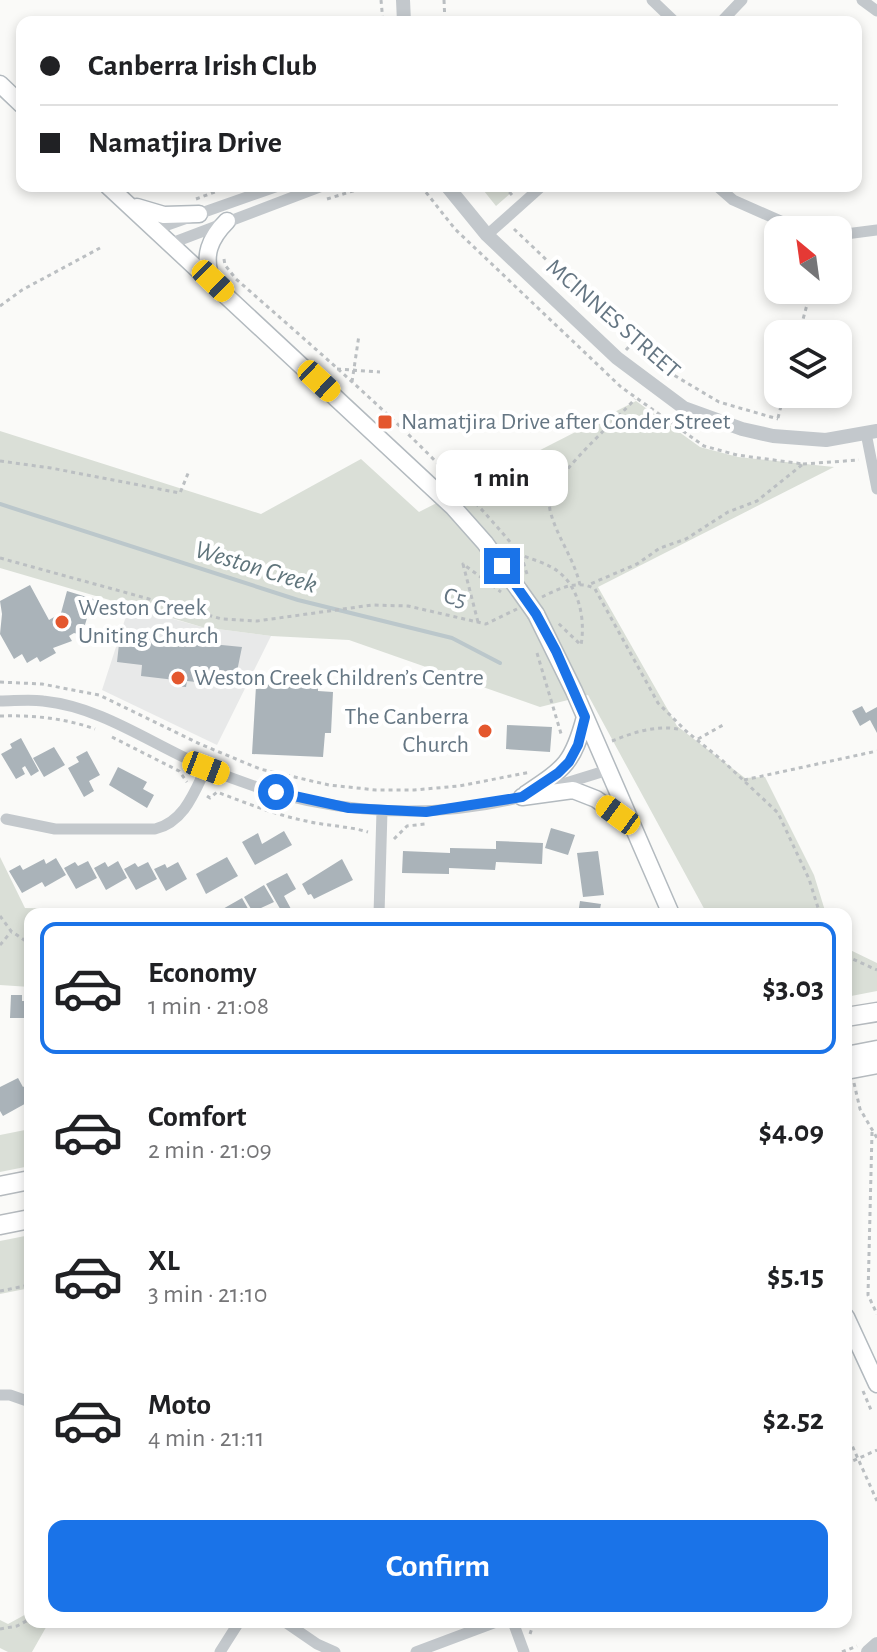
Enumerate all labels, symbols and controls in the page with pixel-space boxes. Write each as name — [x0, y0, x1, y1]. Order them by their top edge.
text: Canberra Irish Club — [88, 51, 317, 81]
text: Namatjira Drive — [88, 128, 282, 158]
north arrow — [764, 216, 852, 304]
map controls — [764, 216, 852, 408]
street label: MCINNES STREET — [542, 255, 685, 383]
car — [187, 256, 239, 306]
button: layers — [764, 320, 852, 408]
car — [293, 356, 345, 406]
place label: Namatjira Drive after Conder Street — [401, 410, 731, 434]
marker: Namatjira Drive after Conder Street — [376, 413, 394, 431]
callout: 1 min — [436, 450, 568, 506]
text: 1 min — [475, 465, 529, 491]
water label: Weston Creek — [192, 536, 320, 598]
route end — [484, 548, 520, 584]
street label: C5 — [441, 584, 469, 612]
place label: Weston Creek Uniting Church — [78, 596, 219, 648]
marker: Weston Creek Uniting Church — [53, 613, 71, 631]
place label: Weston Creek Children’s Centre — [194, 666, 484, 690]
marker: Weston Creek Children’s Centre — [169, 669, 187, 687]
place label: The Canberra Church — [345, 705, 469, 757]
marker: The Canberra Church — [476, 722, 494, 740]
car — [179, 748, 233, 788]
route start — [258, 774, 294, 810]
car — [592, 791, 644, 839]
icon: car — [52, 952, 124, 1024]
text: Economy — [148, 958, 257, 988]
text: $3.03 — [762, 973, 824, 1003]
text: 1 min · 21:08 — [148, 993, 269, 1019]
icon: car — [52, 1096, 124, 1168]
text: Comfort — [148, 1102, 247, 1132]
text: $4.09 — [758, 1117, 824, 1147]
text: 2 min · 21:09 — [148, 1137, 272, 1163]
icon: car — [52, 1240, 124, 1312]
text: XL — [148, 1246, 180, 1276]
text: $5.15 — [767, 1261, 824, 1291]
text: 3 min · 21:10 — [148, 1281, 267, 1307]
icon: car — [52, 1384, 124, 1456]
text: Moto — [148, 1390, 211, 1420]
text: $2.52 — [762, 1405, 824, 1435]
text: 4 min · 21:11 — [148, 1425, 264, 1451]
button: Confirm — [48, 1520, 828, 1612]

